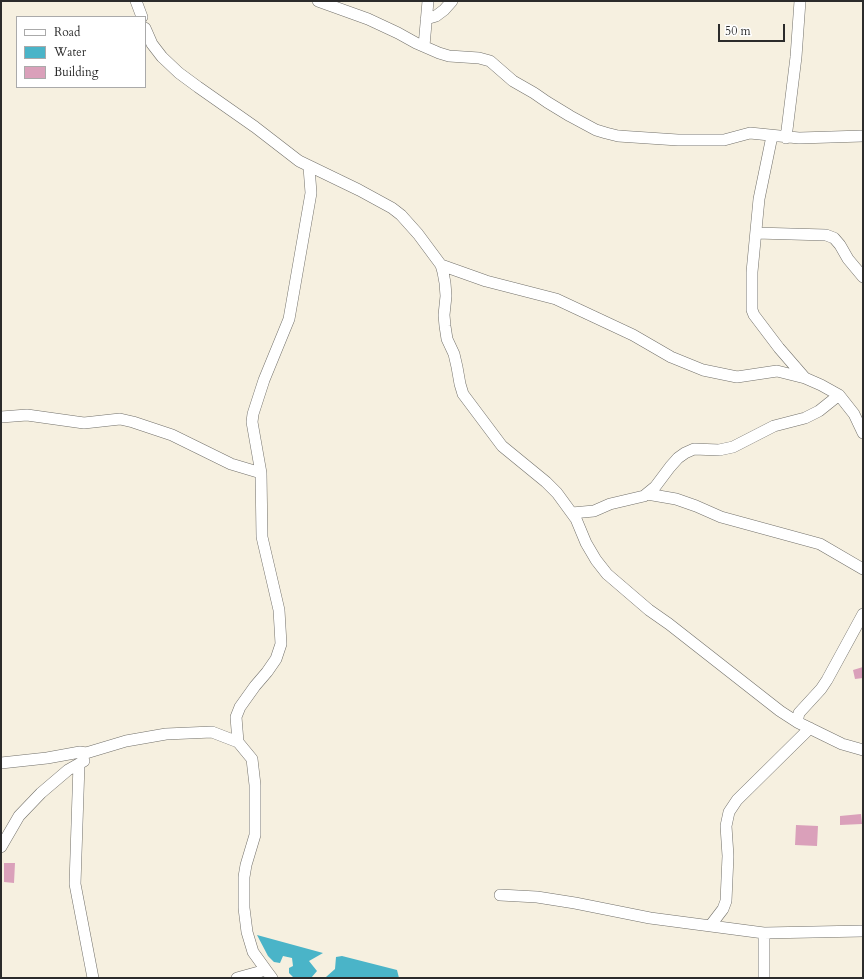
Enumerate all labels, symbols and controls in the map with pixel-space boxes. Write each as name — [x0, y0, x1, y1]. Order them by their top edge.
legend — [16, 16, 146, 88]
scale bar — [720, 16, 787, 42]
text: 50 m — [725, 23, 751, 39]
text: Road — [54, 24, 80, 40]
text: Water — [54, 44, 86, 60]
text: Building — [54, 64, 98, 80]

